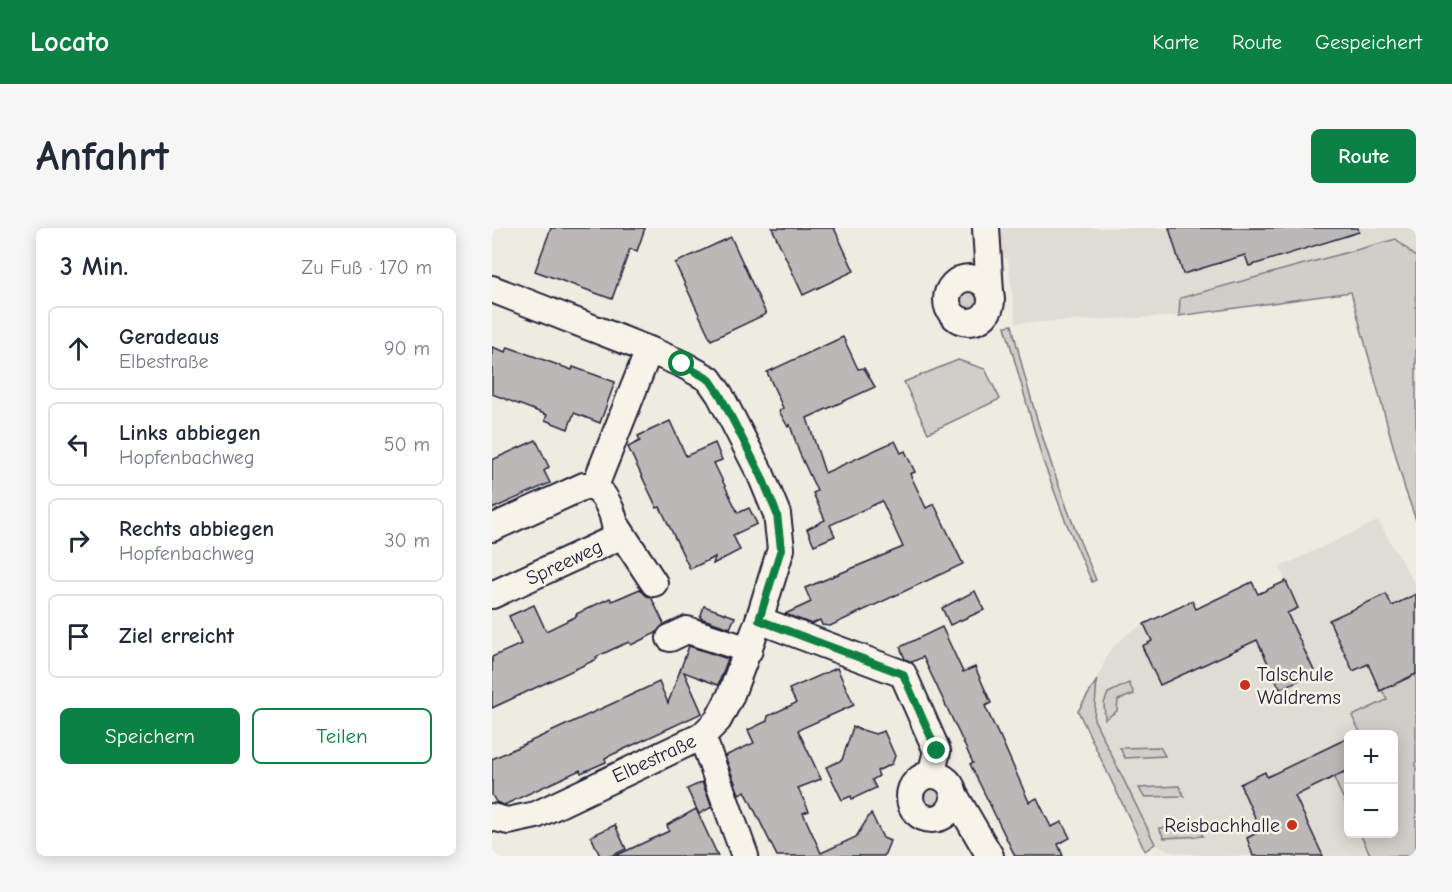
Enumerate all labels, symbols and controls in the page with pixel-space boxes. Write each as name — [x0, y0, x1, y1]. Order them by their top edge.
text: Locato — [30, 26, 109, 58]
text: Karte — [1152, 30, 1199, 54]
text: Route — [1232, 30, 1282, 54]
text: Gespeichert — [1315, 30, 1422, 54]
button: Route — [1311, 129, 1416, 183]
text: Anfahrt — [36, 132, 169, 181]
text: 3 Min. — [60, 252, 128, 282]
text: Zu Fuß · 170 m — [302, 256, 432, 279]
text: Geradeaus — [119, 324, 219, 350]
icon: ahead — [62, 332, 95, 365]
text: 90 m — [384, 337, 430, 360]
text: Elbestraße — [119, 350, 209, 373]
route start — [668, 350, 694, 376]
text: Links abbiegen — [119, 420, 261, 446]
icon: left — [62, 428, 95, 461]
text: 50 m — [384, 433, 430, 456]
text: Hopfenbachweg — [119, 446, 254, 469]
text: Rechts abbiegen — [119, 516, 274, 542]
icon: right — [62, 524, 95, 557]
text: 30 m — [384, 529, 430, 552]
street label: Spreeweg — [522, 535, 606, 590]
text: Hopfenbachweg — [119, 542, 254, 565]
icon: arrive — [62, 620, 95, 653]
text: Ziel erreicht — [119, 623, 234, 649]
place label: Talschule Waldrems — [1257, 663, 1341, 709]
marker: Talschule Waldrems — [1238, 678, 1252, 692]
button: Speichern — [60, 708, 240, 764]
button: Teilen — [252, 708, 432, 764]
street label: Elbestraße — [609, 729, 700, 788]
map controls — [1344, 730, 1398, 838]
button: + — [1344, 730, 1398, 784]
route end — [923, 737, 949, 763]
button: − — [1344, 784, 1398, 838]
place label: Reisbachhalle — [1164, 814, 1280, 837]
marker: Reisbachhalle — [1285, 818, 1299, 832]

